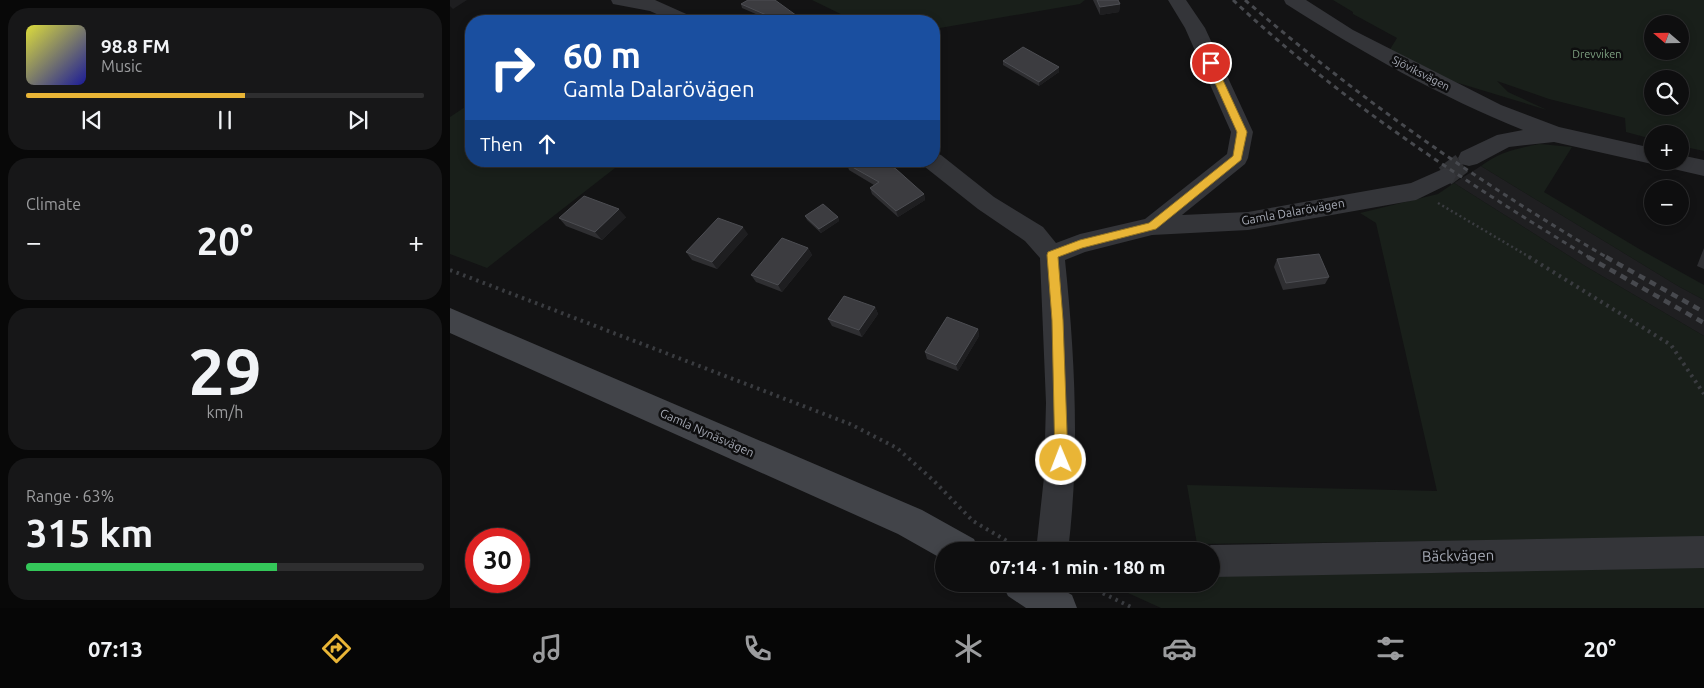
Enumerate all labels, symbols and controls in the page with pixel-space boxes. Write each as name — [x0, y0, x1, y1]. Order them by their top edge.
north arrow — [1644, 15, 1689, 60]
map controls — [1644, 15, 1689, 225]
text: 98.8 FM — [101, 35, 170, 57]
icon: right — [480, 35, 545, 100]
text: 60 m — [563, 35, 641, 75]
pin — [1190, 42, 1232, 84]
park label: Drevviken — [1572, 48, 1622, 60]
icon: arrive — [1197, 49, 1225, 77]
street label: Sjöviksvägen — [1390, 53, 1452, 93]
text: Music — [101, 57, 142, 75]
button: search — [1644, 70, 1689, 115]
text: Gamla Dalarövägen — [563, 76, 755, 101]
icon: previous — [78, 106, 106, 134]
icon: pause — [211, 106, 239, 134]
icon: next — [344, 106, 372, 134]
button: + — [1644, 125, 1689, 170]
icon: ahead — [533, 130, 561, 158]
text: Then — [480, 133, 523, 155]
button: − — [1644, 180, 1689, 225]
text: Climate — [26, 195, 81, 213]
street label: Gamla Dalarövägen — [1240, 196, 1345, 227]
text: 20° — [197, 220, 253, 262]
text: − — [26, 226, 42, 257]
text: + — [408, 226, 424, 257]
text: 29 — [188, 334, 262, 407]
text: km/h — [207, 403, 243, 421]
street label: Gamla Nynäsvägen — [658, 406, 756, 459]
position arrow — [1034, 433, 1086, 485]
text: Range · 63% — [26, 487, 114, 505]
text: 315 km — [26, 512, 153, 554]
speed limit sign: 30 — [465, 528, 530, 593]
street label: Bäckvägen — [1422, 546, 1494, 565]
text: 07:14 · 1 min · 180 m — [990, 556, 1165, 578]
icon: directions — [319, 631, 354, 666]
icon: music — [530, 631, 565, 666]
icon: phone — [740, 631, 775, 666]
icon: climate — [951, 631, 986, 666]
icon: car — [1162, 631, 1197, 666]
icon: filters — [1373, 631, 1408, 666]
text: 07:13 — [88, 636, 143, 661]
text: 20° — [1583, 636, 1616, 661]

